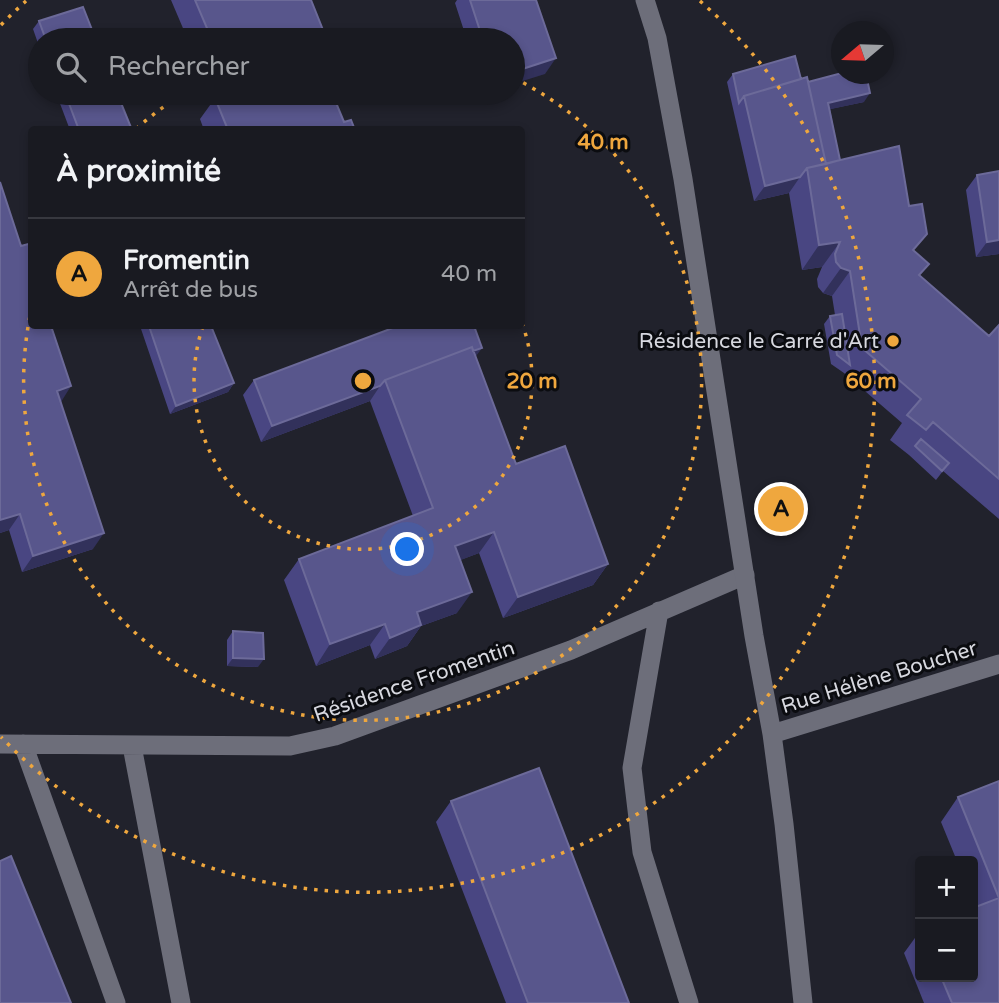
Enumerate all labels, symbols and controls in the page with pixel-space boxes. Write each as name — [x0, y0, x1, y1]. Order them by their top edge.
north arrow — [831, 21, 894, 84]
search box — [28, 28, 525, 105]
icon: search — [52, 48, 90, 86]
text: Rechercher — [108, 51, 250, 82]
text: 40 m — [577, 130, 629, 155]
text: À proximité — [56, 153, 221, 190]
text: Fromentin — [123, 245, 250, 276]
text: A — [70, 260, 88, 288]
text: 40 m — [441, 260, 497, 288]
text: Arrêt de bus — [123, 276, 258, 304]
place label: Résidence le Carré d'Art — [639, 329, 879, 354]
marker: Résidence le Carré d'Art — [885, 333, 901, 349]
centre of rings — [351, 369, 375, 393]
text: 20 m — [506, 369, 558, 394]
text: 60 m — [845, 369, 897, 394]
pin: A — [758, 483, 804, 535]
your location — [390, 532, 424, 566]
street label: Résidence Fromentin — [310, 635, 518, 728]
street label: Rue Hélène Boucher — [778, 636, 980, 719]
map controls — [915, 856, 978, 982]
button: + — [915, 856, 978, 919]
button: − — [915, 919, 978, 982]

